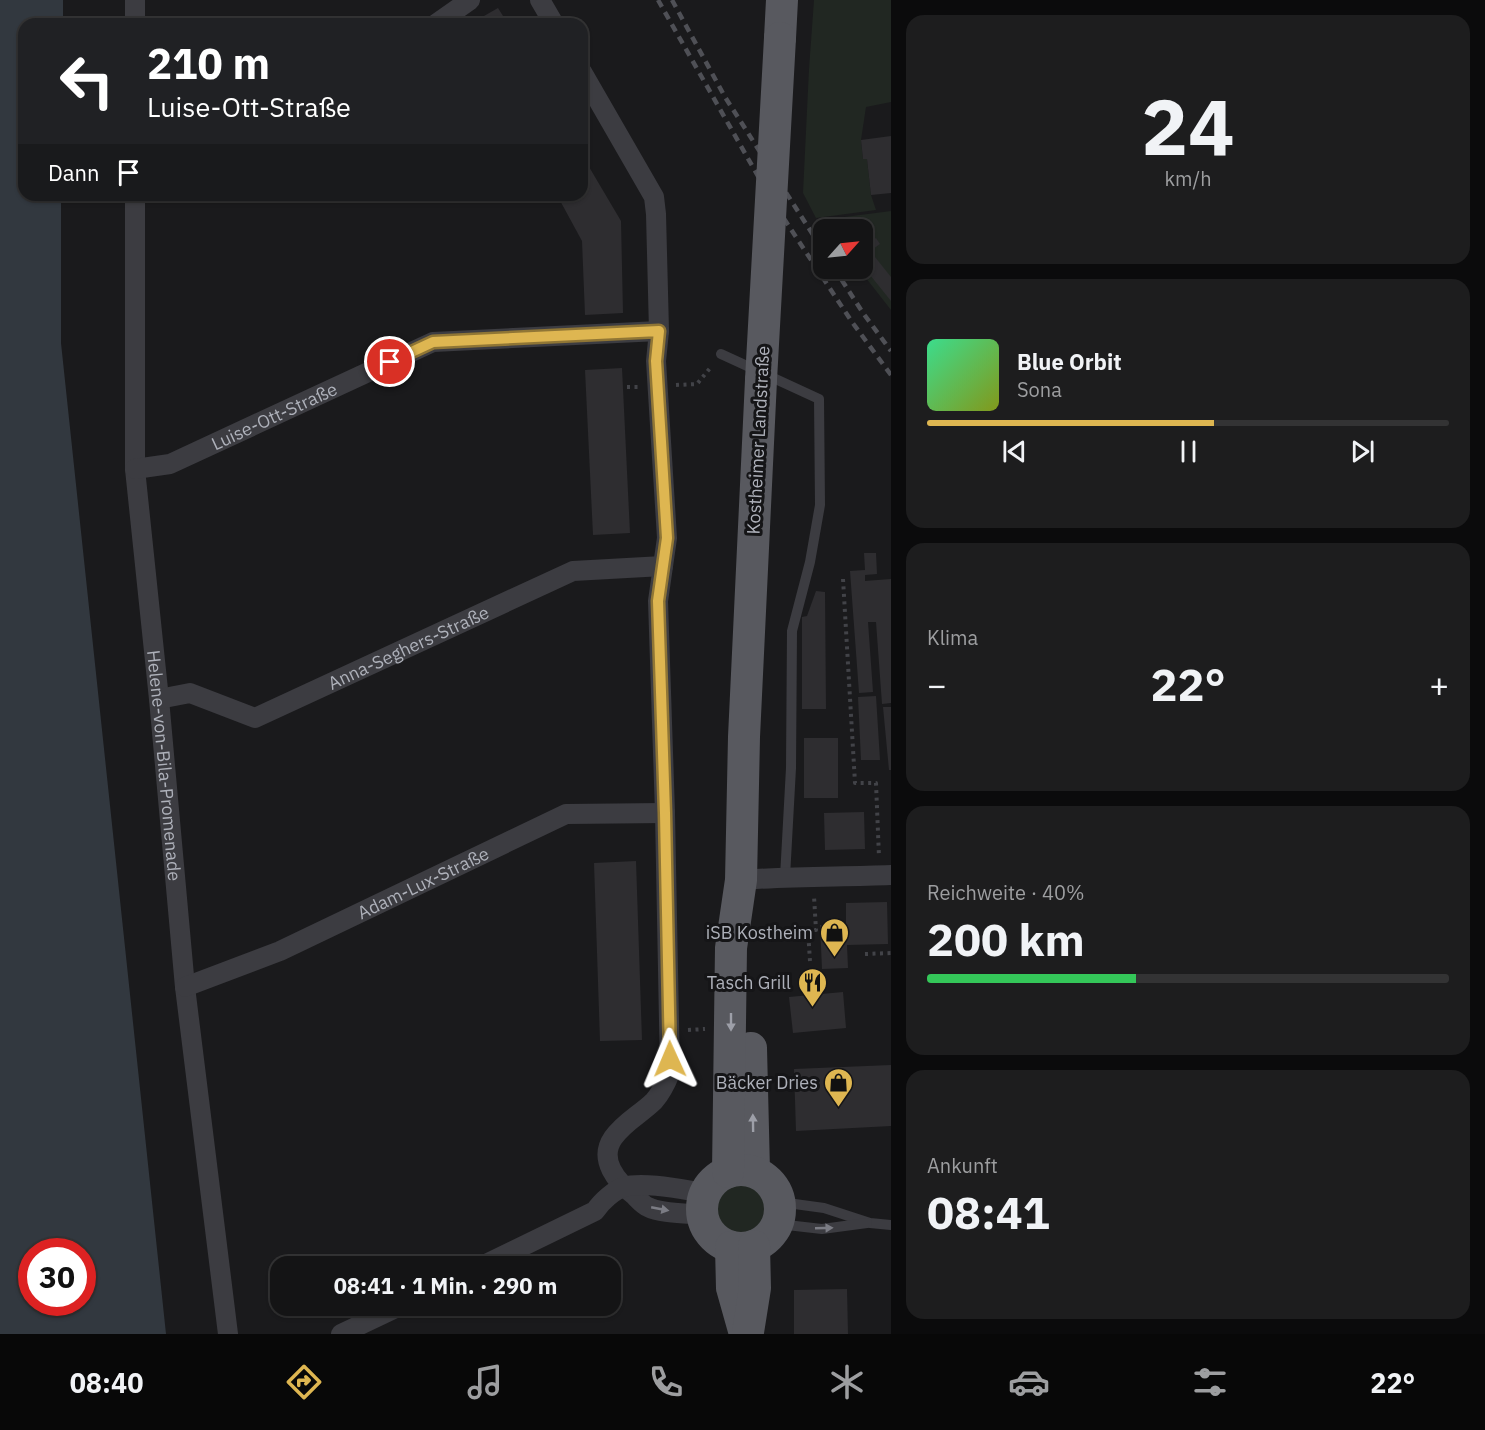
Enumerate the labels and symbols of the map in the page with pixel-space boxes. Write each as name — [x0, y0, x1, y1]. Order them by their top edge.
north arrow — [813, 219, 873, 279]
pin — [364, 336, 415, 387]
street label: Kostheimer Landstraße — [742, 345, 774, 535]
street label: Luise-Ott-Straße — [207, 377, 341, 455]
street label: Anna-Seghers-Straße — [324, 600, 492, 694]
street label: Helene-von-Bila-Promenade — [142, 649, 187, 882]
street label: Adam-Lux-Straße — [353, 841, 493, 924]
shop icon: iSB Kostheim — [818, 916, 850, 958]
place label: iSB Kostheim — [706, 921, 813, 944]
restaurant icon: Tasch Grill — [796, 966, 828, 1008]
place label: Tasch Grill — [707, 971, 791, 994]
one-way arrow — [726, 1013, 735, 1032]
position arrow — [638, 1027, 702, 1091]
shop icon: Bäcker Dries — [823, 1066, 855, 1108]
place label: Bäcker Dries — [716, 1071, 818, 1094]
one-way arrow — [748, 1113, 757, 1132]
one-way arrow — [650, 1205, 669, 1214]
one-way arrow — [815, 1223, 834, 1233]
speed limit sign: 30 — [18, 1238, 96, 1316]

